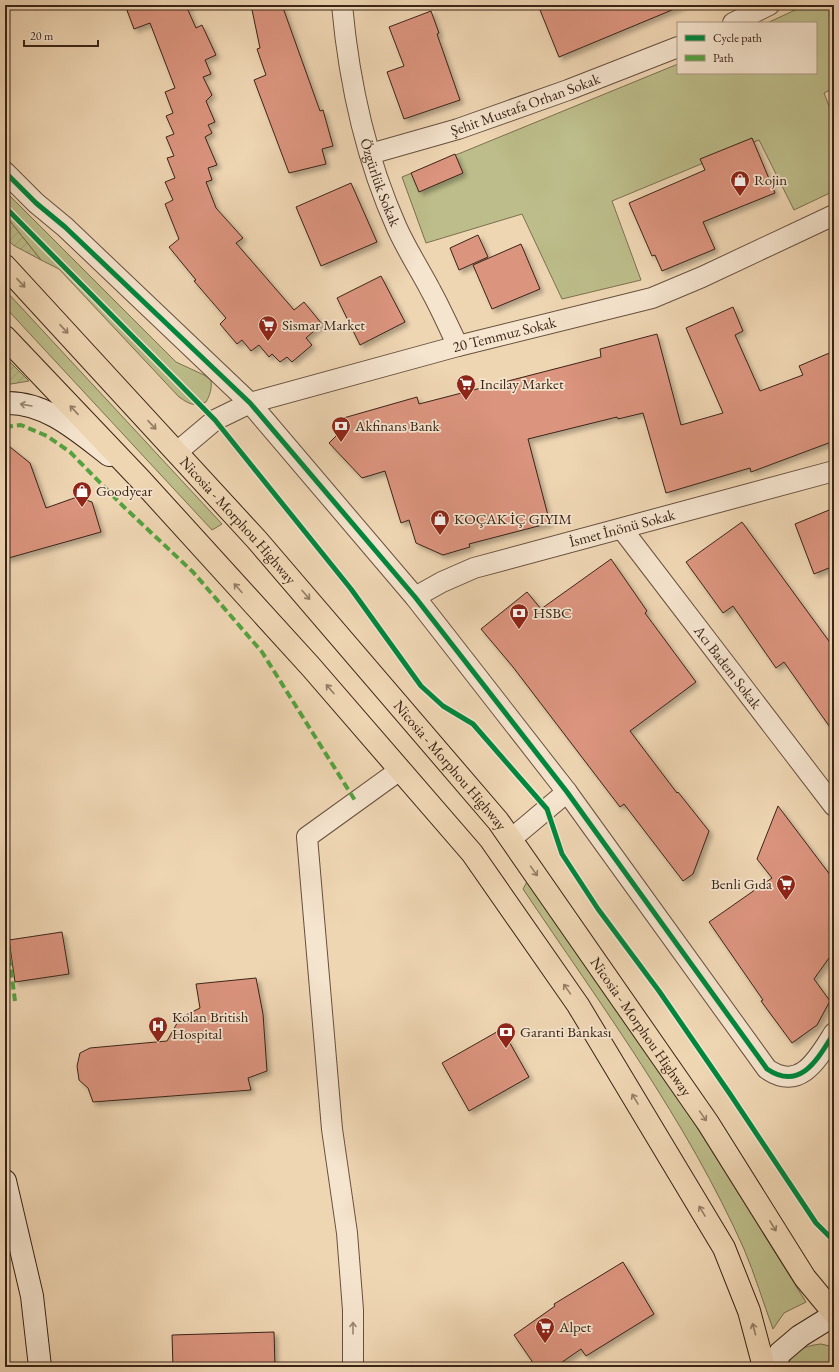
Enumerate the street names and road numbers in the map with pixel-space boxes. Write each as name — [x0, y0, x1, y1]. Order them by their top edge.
street label: Şehit Mustafa Orhan Sokak — [448, 68, 604, 140]
street label: Özgürlük Sokak — [356, 136, 405, 230]
street label: 20 Temmuz Sokak — [450, 312, 559, 356]
street label: Nicosia - Morphou Highway — [176, 452, 301, 588]
street label: İsmet İnönü Sokak — [567, 504, 678, 551]
street label: Acı Badem Sokak — [690, 621, 767, 713]
street label: Nicosia - Morphou Highway — [390, 696, 512, 834]
street label: Nicosia - Morphou Highway — [587, 953, 697, 1100]

